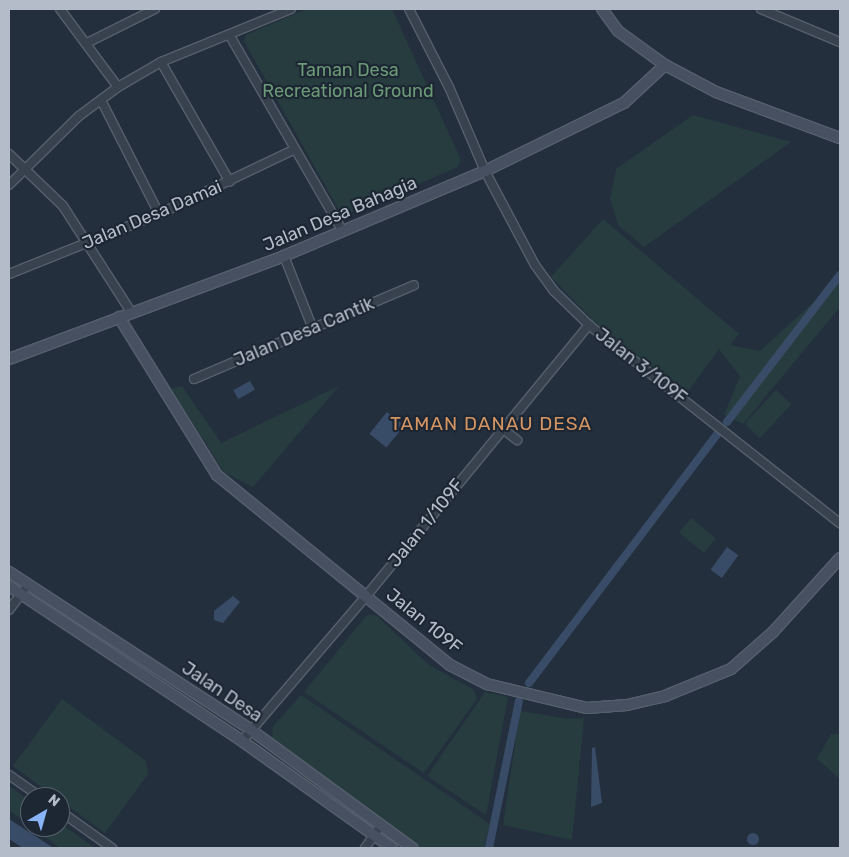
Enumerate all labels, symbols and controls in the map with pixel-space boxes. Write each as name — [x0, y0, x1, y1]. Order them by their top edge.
park label: Taman Desa Recreational Ground — [262, 60, 434, 102]
street label: Jalan Desa Bahagia — [260, 172, 420, 256]
street label: Jalan Desa Damai — [79, 176, 225, 254]
street label: Jalan Desa Cantik — [231, 293, 377, 371]
street label: Jalan 3/109F — [591, 323, 691, 409]
district label: TAMAN DANAU DESA — [388, 413, 594, 435]
street label: Jalan 1/109F — [384, 474, 468, 572]
street label: Jalan 109F — [382, 584, 466, 658]
street label: Jalan Desa — [178, 657, 266, 727]
north arrow — [20, 787, 70, 837]
text: N — [45, 791, 63, 810]

